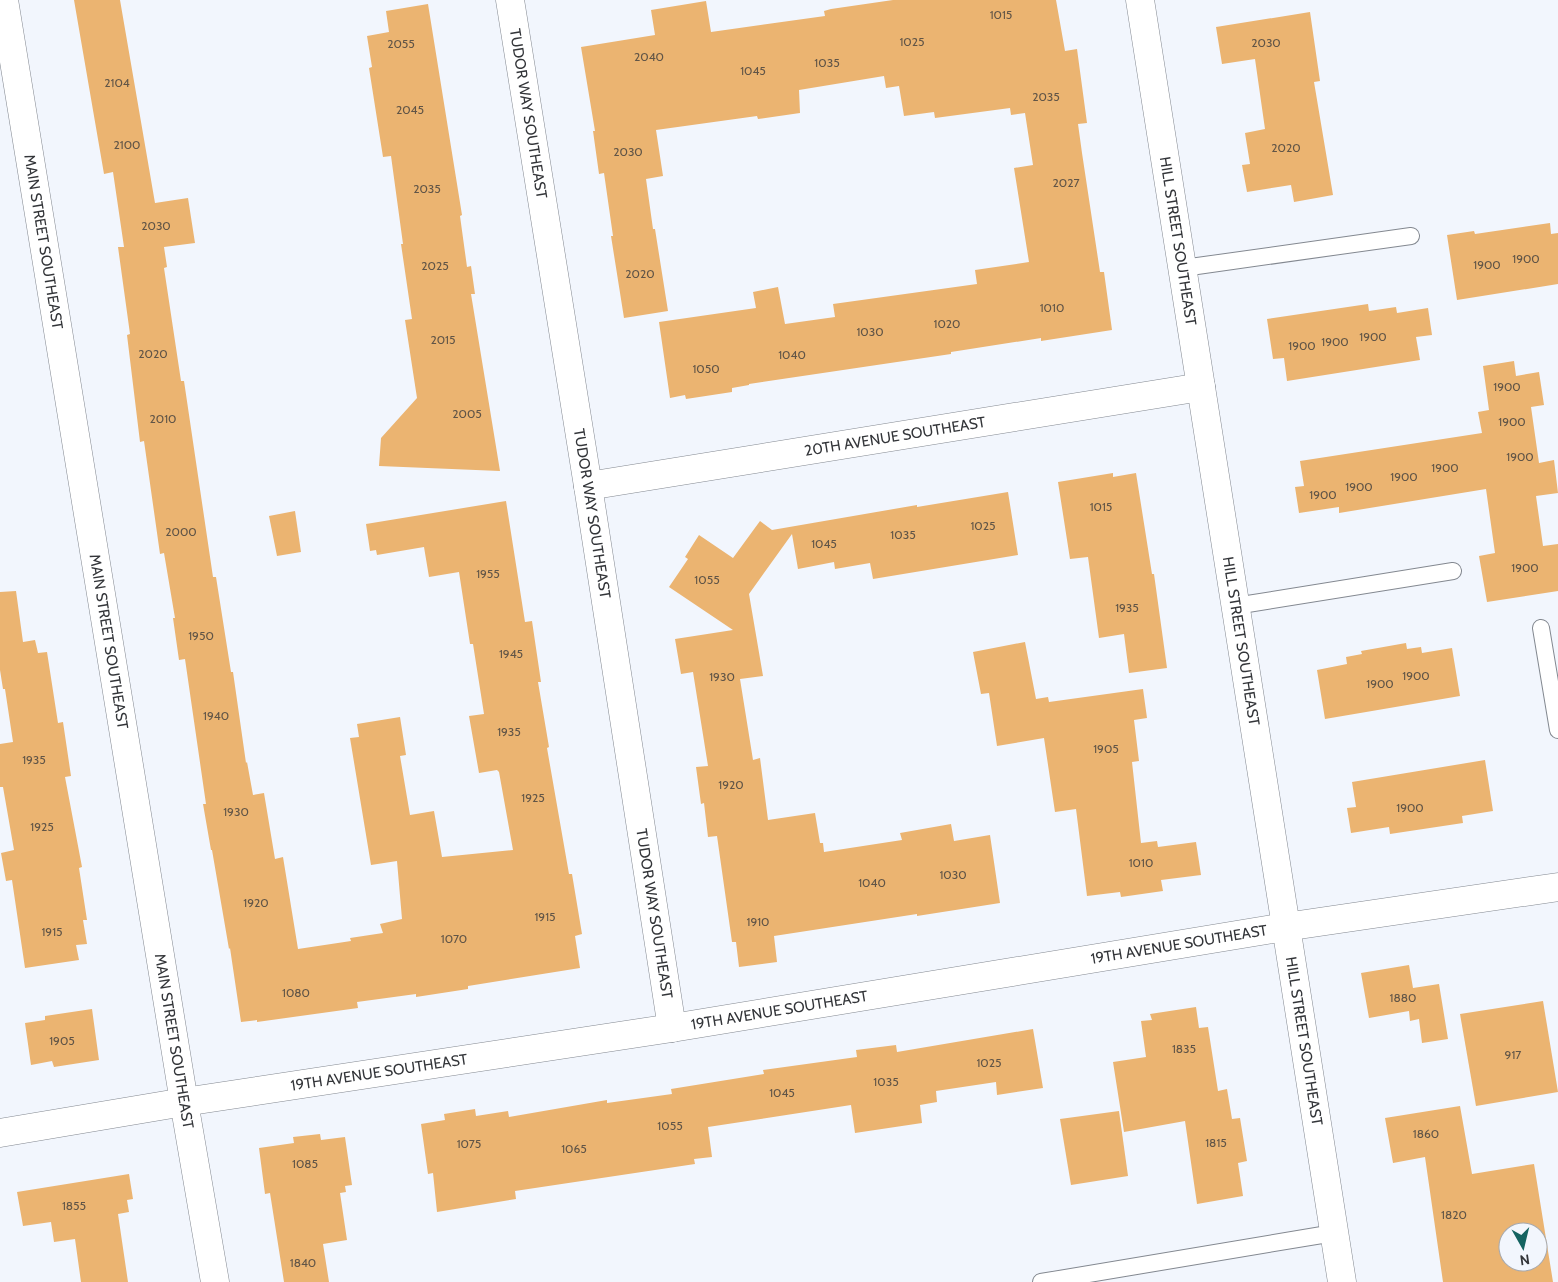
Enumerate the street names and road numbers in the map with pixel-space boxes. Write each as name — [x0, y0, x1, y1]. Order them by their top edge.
street label: TUDOR WAY SOUTHEAST — [506, 27, 551, 200]
street label: MAIN STREET SOUTHEAST — [20, 153, 67, 331]
street label: HILL STREET SOUTHEAST — [1156, 155, 1200, 327]
street label: 20TH AVENUE SOUTHEAST — [803, 413, 987, 460]
street label: TUDOR WAY SOUTHEAST — [570, 427, 614, 600]
street label: MAIN STREET SOUTHEAST — [86, 553, 132, 730]
street label: HILL STREET SOUTHEAST — [1219, 555, 1263, 727]
street label: TUDOR WAY SOUTHEAST — [632, 827, 676, 1000]
street label: 19TH AVENUE SOUTHEAST — [1089, 921, 1269, 968]
street label: MAIN STREET SOUTHEAST — [151, 952, 197, 1130]
street label: HILL STREET SOUTHEAST — [1282, 955, 1326, 1127]
street label: 19TH AVENUE SOUTHEAST — [690, 987, 869, 1034]
street label: 19TH AVENUE SOUTHEAST — [290, 1050, 469, 1095]

